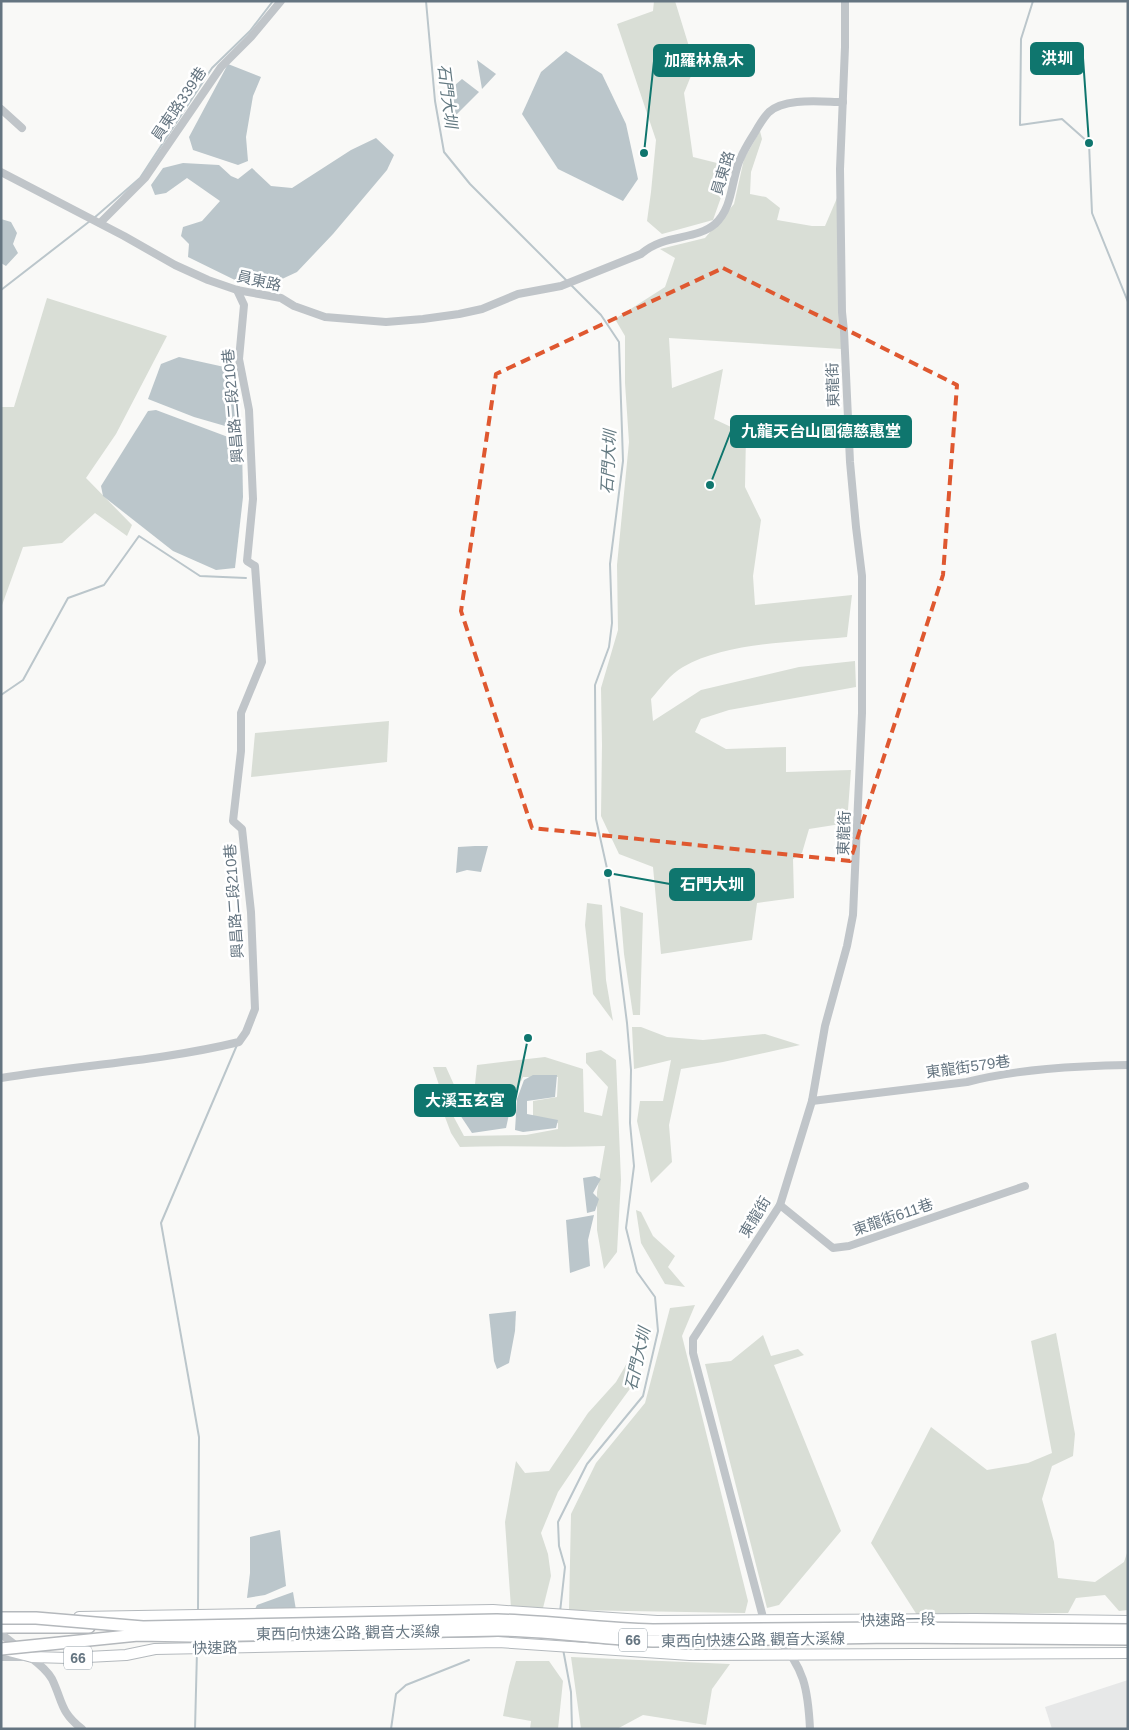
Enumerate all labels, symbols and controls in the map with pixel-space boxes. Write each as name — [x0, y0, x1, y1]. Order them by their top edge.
callout: 洪圳 — [1031, 43, 1083, 74]
callout: 加羅林魚木 — [654, 45, 754, 76]
text: 洪圳 — [1041, 49, 1073, 67]
text: 加羅林魚木 — [664, 51, 744, 69]
water label: 石門大圳 — [435, 63, 460, 131]
street label: 員東路339巷 — [148, 64, 209, 144]
street label: 員東路 — [708, 149, 737, 197]
street label: 員東路 — [235, 267, 283, 294]
street label: 興昌路二段210巷 — [219, 348, 246, 464]
street label: 東龍街 — [823, 362, 842, 408]
callout: 九龍天台山圓德慈惠堂 — [731, 416, 911, 447]
text: 九龍天台山圓德慈惠堂 — [741, 422, 901, 440]
water label: 石門大圳 — [598, 428, 619, 494]
street label: 東龍街 — [834, 810, 853, 856]
street label: 興昌路二段210巷 — [221, 843, 246, 959]
callout: 石門大圳 — [670, 869, 754, 900]
text: 石門大圳 — [680, 876, 744, 893]
street label: 東龍街579巷 — [925, 1052, 1011, 1081]
callout: 大溪玉玄宮 — [415, 1085, 515, 1116]
text: 大溪玉玄宮 — [425, 1092, 505, 1109]
street label: 東龍街 — [736, 1193, 773, 1240]
street label: 東龍街611巷 — [850, 1195, 935, 1238]
water label: 石門大圳 — [622, 1324, 653, 1392]
street label: 快速路一段 — [860, 1610, 936, 1629]
street label: 東西向快速公路 觀音大溪線 — [256, 1622, 440, 1643]
road number: 66 — [619, 1628, 647, 1652]
street label: 東西向快速公路 觀音大溪線 — [661, 1629, 845, 1650]
street label: 快速路 — [192, 1639, 238, 1656]
road number: 66 — [64, 1646, 92, 1670]

